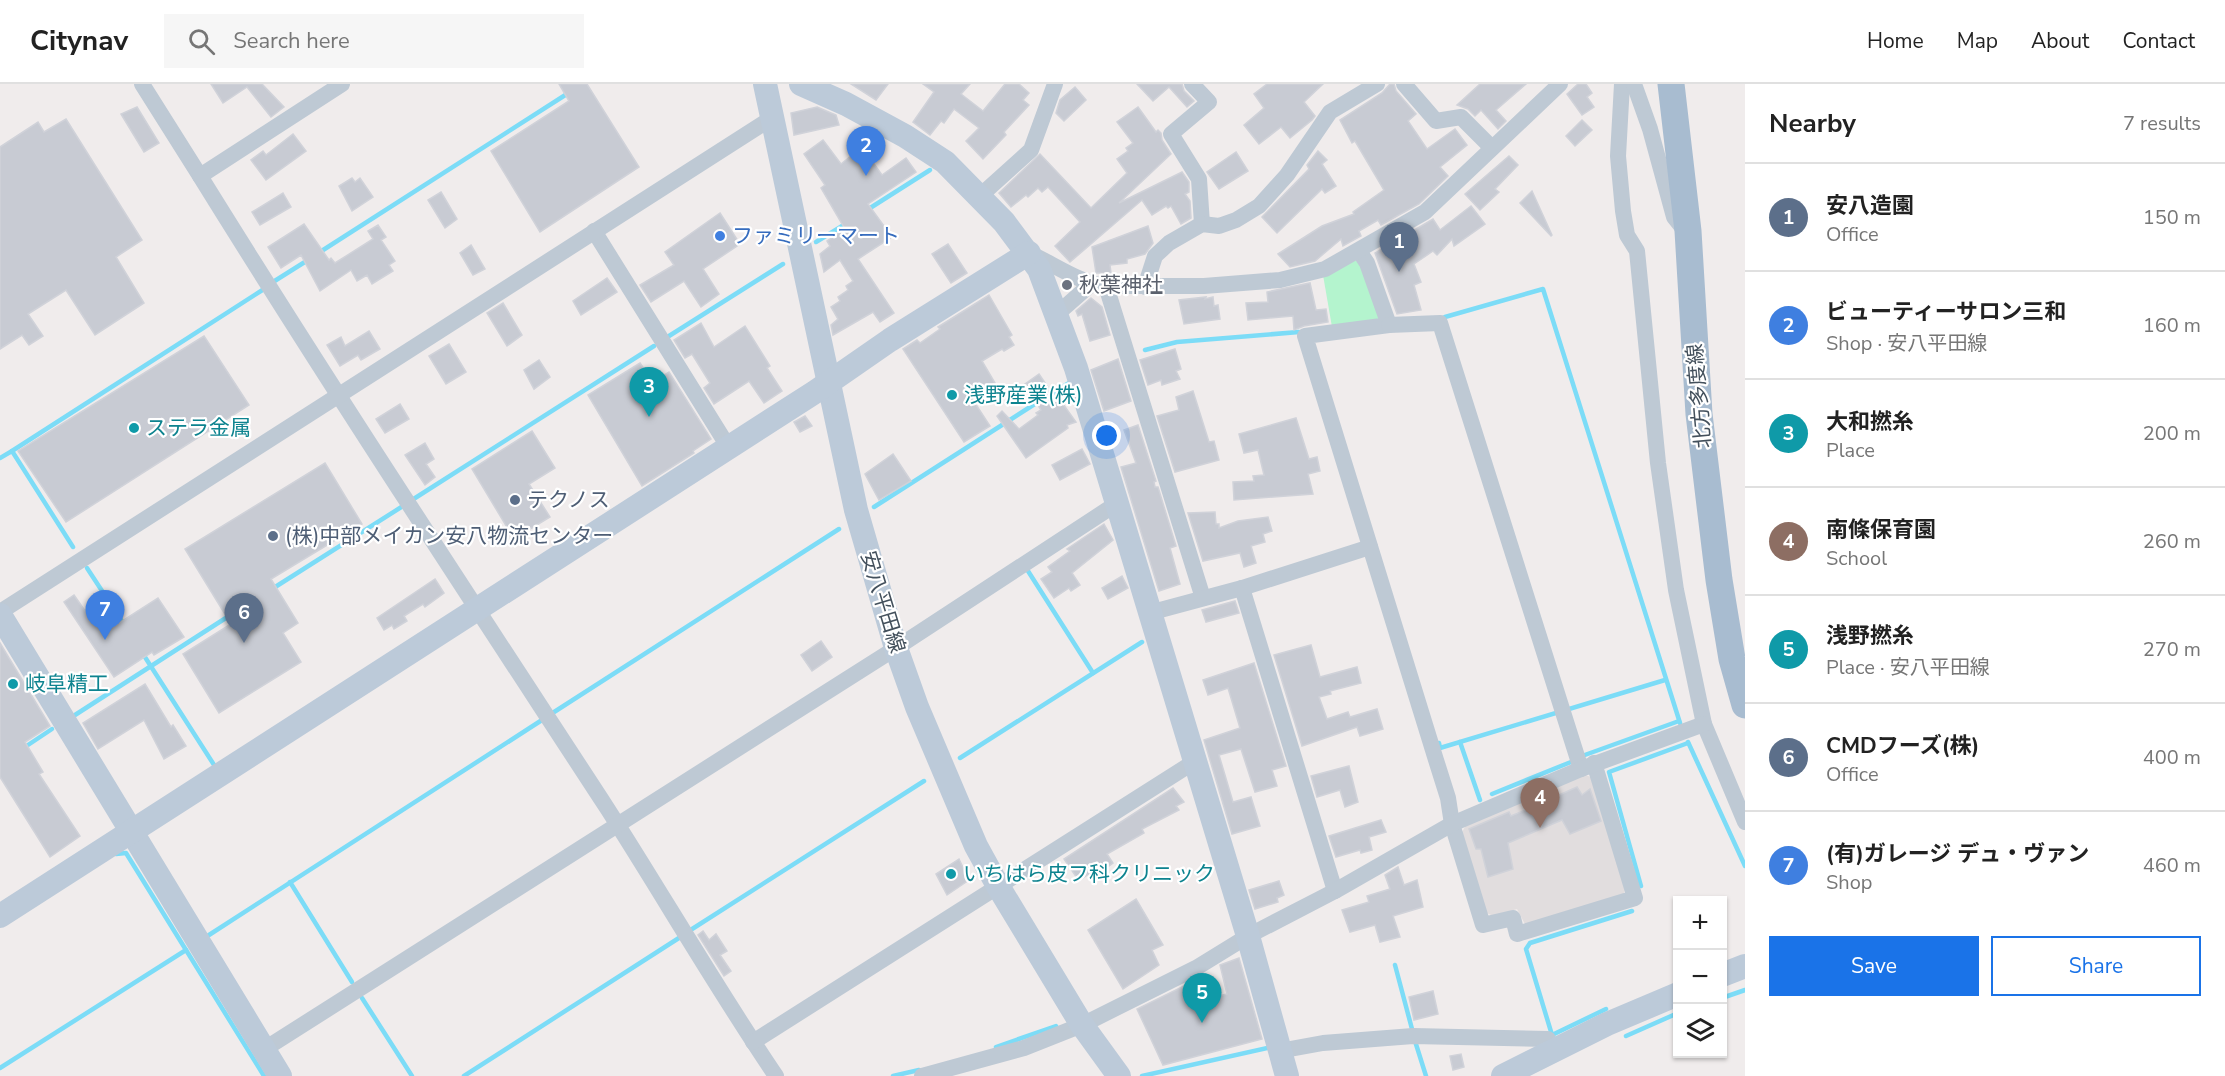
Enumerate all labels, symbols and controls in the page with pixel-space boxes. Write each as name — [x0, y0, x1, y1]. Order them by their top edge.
search box — [164, 14, 584, 68]
text: Citynav — [30, 22, 128, 60]
icon: search — [185, 25, 218, 58]
text: Search here — [233, 26, 350, 56]
text: Home — [1867, 27, 1924, 55]
text: Map — [1957, 27, 1998, 55]
text: About — [2031, 27, 2089, 55]
text: Contact — [2122, 27, 2195, 55]
text: Nearby — [1769, 106, 1856, 141]
text: 7 results — [2123, 110, 2201, 137]
pin: 2 — [846, 126, 886, 176]
text: 安八造園 — [1826, 191, 1914, 221]
text: 1 — [1783, 204, 1795, 231]
text: 150 m — [2143, 204, 2201, 231]
text: Office — [1826, 221, 1879, 248]
place label: ファミリーマート — [732, 222, 900, 250]
pin: 1 — [1380, 222, 1418, 272]
marker: ファミリーマート — [713, 229, 727, 243]
place label: 秋葉神社 — [1079, 271, 1163, 299]
marker: 秋葉神社 — [1060, 278, 1074, 292]
text: ビューティーサロン三和 — [1826, 297, 2066, 327]
text: 2 — [1783, 312, 1795, 339]
text: 160 m — [2143, 312, 2201, 339]
text: Shop · 安八平田線 — [1826, 330, 1987, 357]
street label: 北方多度線 — [1680, 342, 1718, 450]
pin: 3 — [630, 368, 668, 417]
place label: 浅野産業(株) — [964, 381, 1082, 409]
marker: 浅野産業(株) — [945, 388, 959, 402]
text: 大和撚糸 — [1826, 407, 1914, 437]
place label: ステラ金属 — [146, 414, 251, 442]
text: 3 — [1783, 420, 1795, 447]
text: 200 m — [2143, 420, 2201, 447]
marker: ステラ金属 — [127, 421, 141, 435]
your location — [1092, 421, 1121, 450]
text: Place — [1826, 437, 1875, 464]
place label: テクノス — [527, 486, 610, 514]
marker: テクノス — [508, 493, 522, 507]
text: 南條保育園 — [1826, 515, 1936, 545]
place label: (株)中部メイカン安八物流センター — [285, 522, 613, 550]
text: 4 — [1783, 528, 1795, 555]
text: 260 m — [2143, 528, 2201, 555]
marker: (株)中部メイカン安八物流センター — [266, 529, 280, 543]
text: School — [1826, 545, 1887, 572]
street label: 安八平田線 — [854, 548, 912, 656]
pin: 7 — [86, 590, 124, 640]
pin: 6 — [224, 594, 264, 643]
text: 浅野撚糸 — [1826, 621, 1914, 651]
text: 5 — [1783, 636, 1795, 663]
text: 270 m — [2143, 636, 2201, 663]
text: Place · 安八平田線 — [1826, 654, 1990, 681]
place label: 岐阜精工 — [25, 670, 109, 698]
marker: 岐阜精工 — [6, 677, 20, 691]
text: CMDフーズ(株) — [1826, 731, 1979, 761]
text: 6 — [1783, 744, 1795, 771]
text: 400 m — [2143, 744, 2201, 771]
text: Office — [1826, 761, 1879, 788]
pin: 4 — [1520, 778, 1560, 828]
text: (有)ガレージ デュ・ヴァン — [1826, 839, 2089, 869]
text: 7 — [1783, 852, 1795, 879]
text: 460 m — [2143, 852, 2201, 879]
place label: いちはら皮フ科クリニック — [963, 860, 1215, 888]
marker: いちはら皮フ科クリニック — [944, 867, 958, 881]
text: Shop — [1826, 869, 1872, 896]
map controls — [1673, 896, 1727, 1058]
button: + — [1673, 896, 1727, 950]
button: Save — [1769, 936, 1979, 996]
button: Share — [1991, 936, 2201, 996]
button: − — [1673, 950, 1727, 1004]
pin: 5 — [1182, 974, 1222, 1023]
button: layers — [1673, 1004, 1727, 1058]

